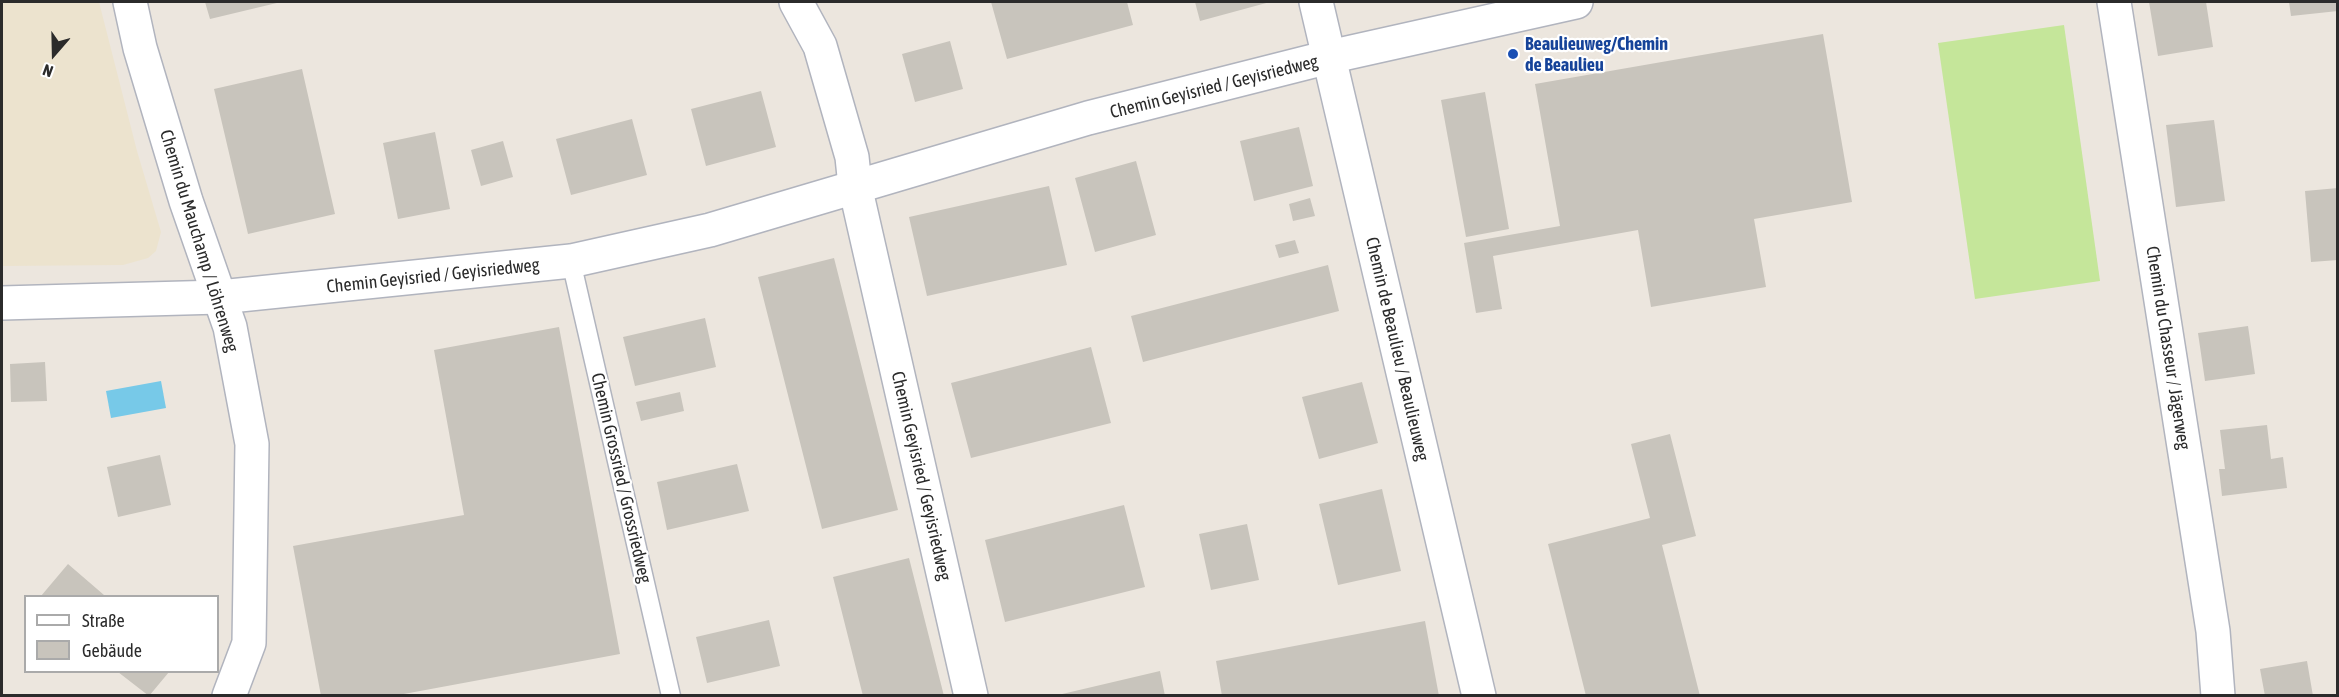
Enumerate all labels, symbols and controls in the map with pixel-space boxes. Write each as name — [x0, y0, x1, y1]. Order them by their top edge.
north arrow — [24, 24, 84, 84]
place label: Beaulieuweg/Chemin de Beaulieu — [1525, 33, 1668, 76]
marker: Beaulieuweg/Chemin de Beaulieu — [1506, 47, 1520, 61]
street label: Chemin Geyisried / Geyisriedweg — [1108, 51, 1320, 123]
text: N — [40, 61, 55, 81]
street label: Chemin du Mauchamp / Löhrenweg — [155, 127, 243, 355]
street label: Chemin de Beaulieu / Beaulieuweg — [1361, 235, 1433, 463]
street label: Chemin du Chasseur / Jägerweg — [2141, 245, 2195, 451]
street label: Chemin Geyisried / Geyisriedweg — [326, 254, 540, 298]
street label: Chemin Geyisried / Geyisriedweg — [886, 369, 956, 583]
street label: Chemin Grossried / Grossriedweg — [586, 371, 656, 585]
legend — [24, 595, 219, 673]
text: Straße — [82, 610, 125, 631]
text: Gebäude — [82, 640, 142, 661]

